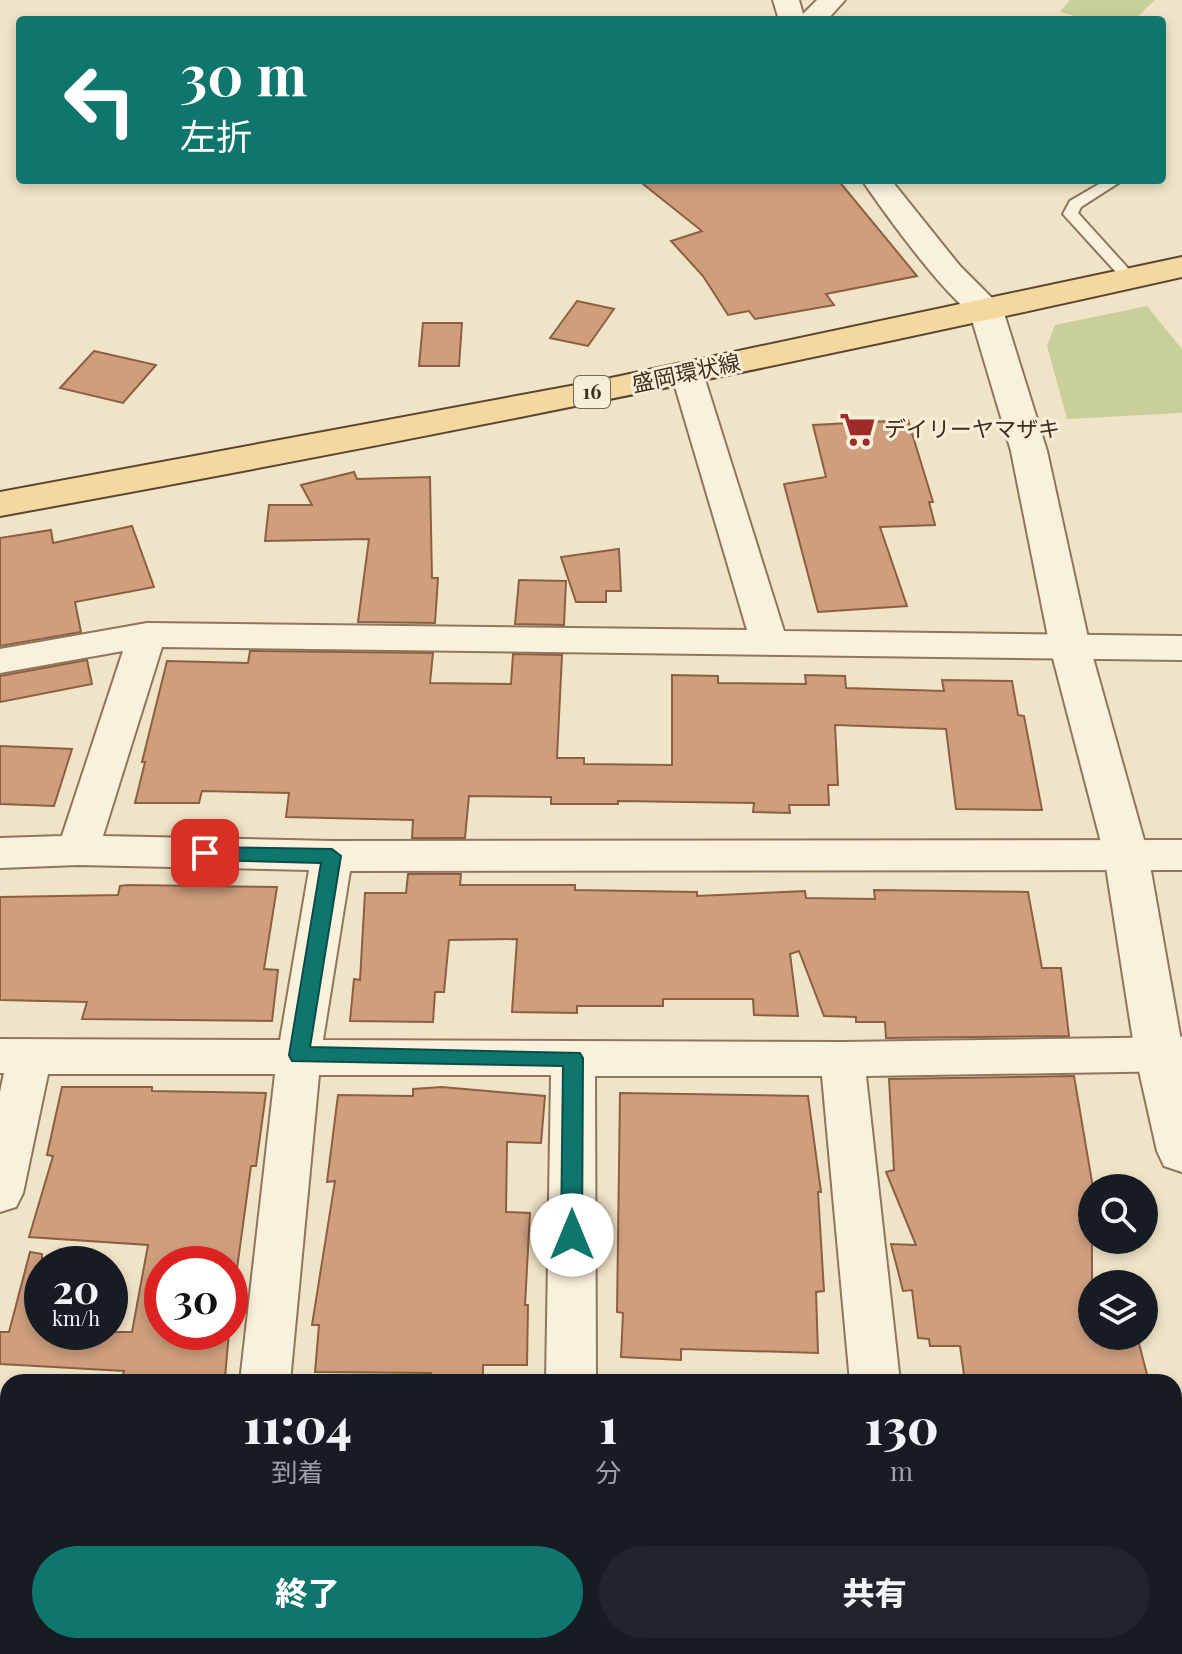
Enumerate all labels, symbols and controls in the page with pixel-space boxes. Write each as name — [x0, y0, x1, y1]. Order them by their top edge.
text: 30 m — [180, 36, 307, 111]
icon: left — [48, 48, 152, 152]
text: 左折 — [180, 111, 252, 159]
street label: 盛岡環状線 — [629, 346, 743, 398]
road number: 16 — [574, 376, 610, 408]
supermarket icon: デイリーヤマザキ — [839, 410, 877, 448]
place label: デイリーヤマザキ — [884, 413, 1060, 443]
pin — [171, 819, 239, 887]
icon: arrive — [183, 831, 227, 875]
map controls — [1078, 1174, 1158, 1350]
button: search — [1078, 1174, 1158, 1254]
position arrow — [530, 1193, 614, 1277]
speed limit sign: 30 — [144, 1246, 248, 1350]
text: 20 — [53, 1261, 99, 1314]
button: layers — [1078, 1270, 1158, 1350]
text: km/h — [52, 1304, 100, 1331]
text: 11:04 — [243, 1392, 352, 1456]
text: 1 — [599, 1392, 618, 1456]
text: 130 — [865, 1393, 939, 1457]
text: m — [890, 1453, 913, 1488]
text: 到着 — [272, 1454, 324, 1489]
text: 分 — [595, 1454, 621, 1489]
button: 終了 — [32, 1546, 583, 1638]
button: 共有 — [599, 1546, 1150, 1638]

